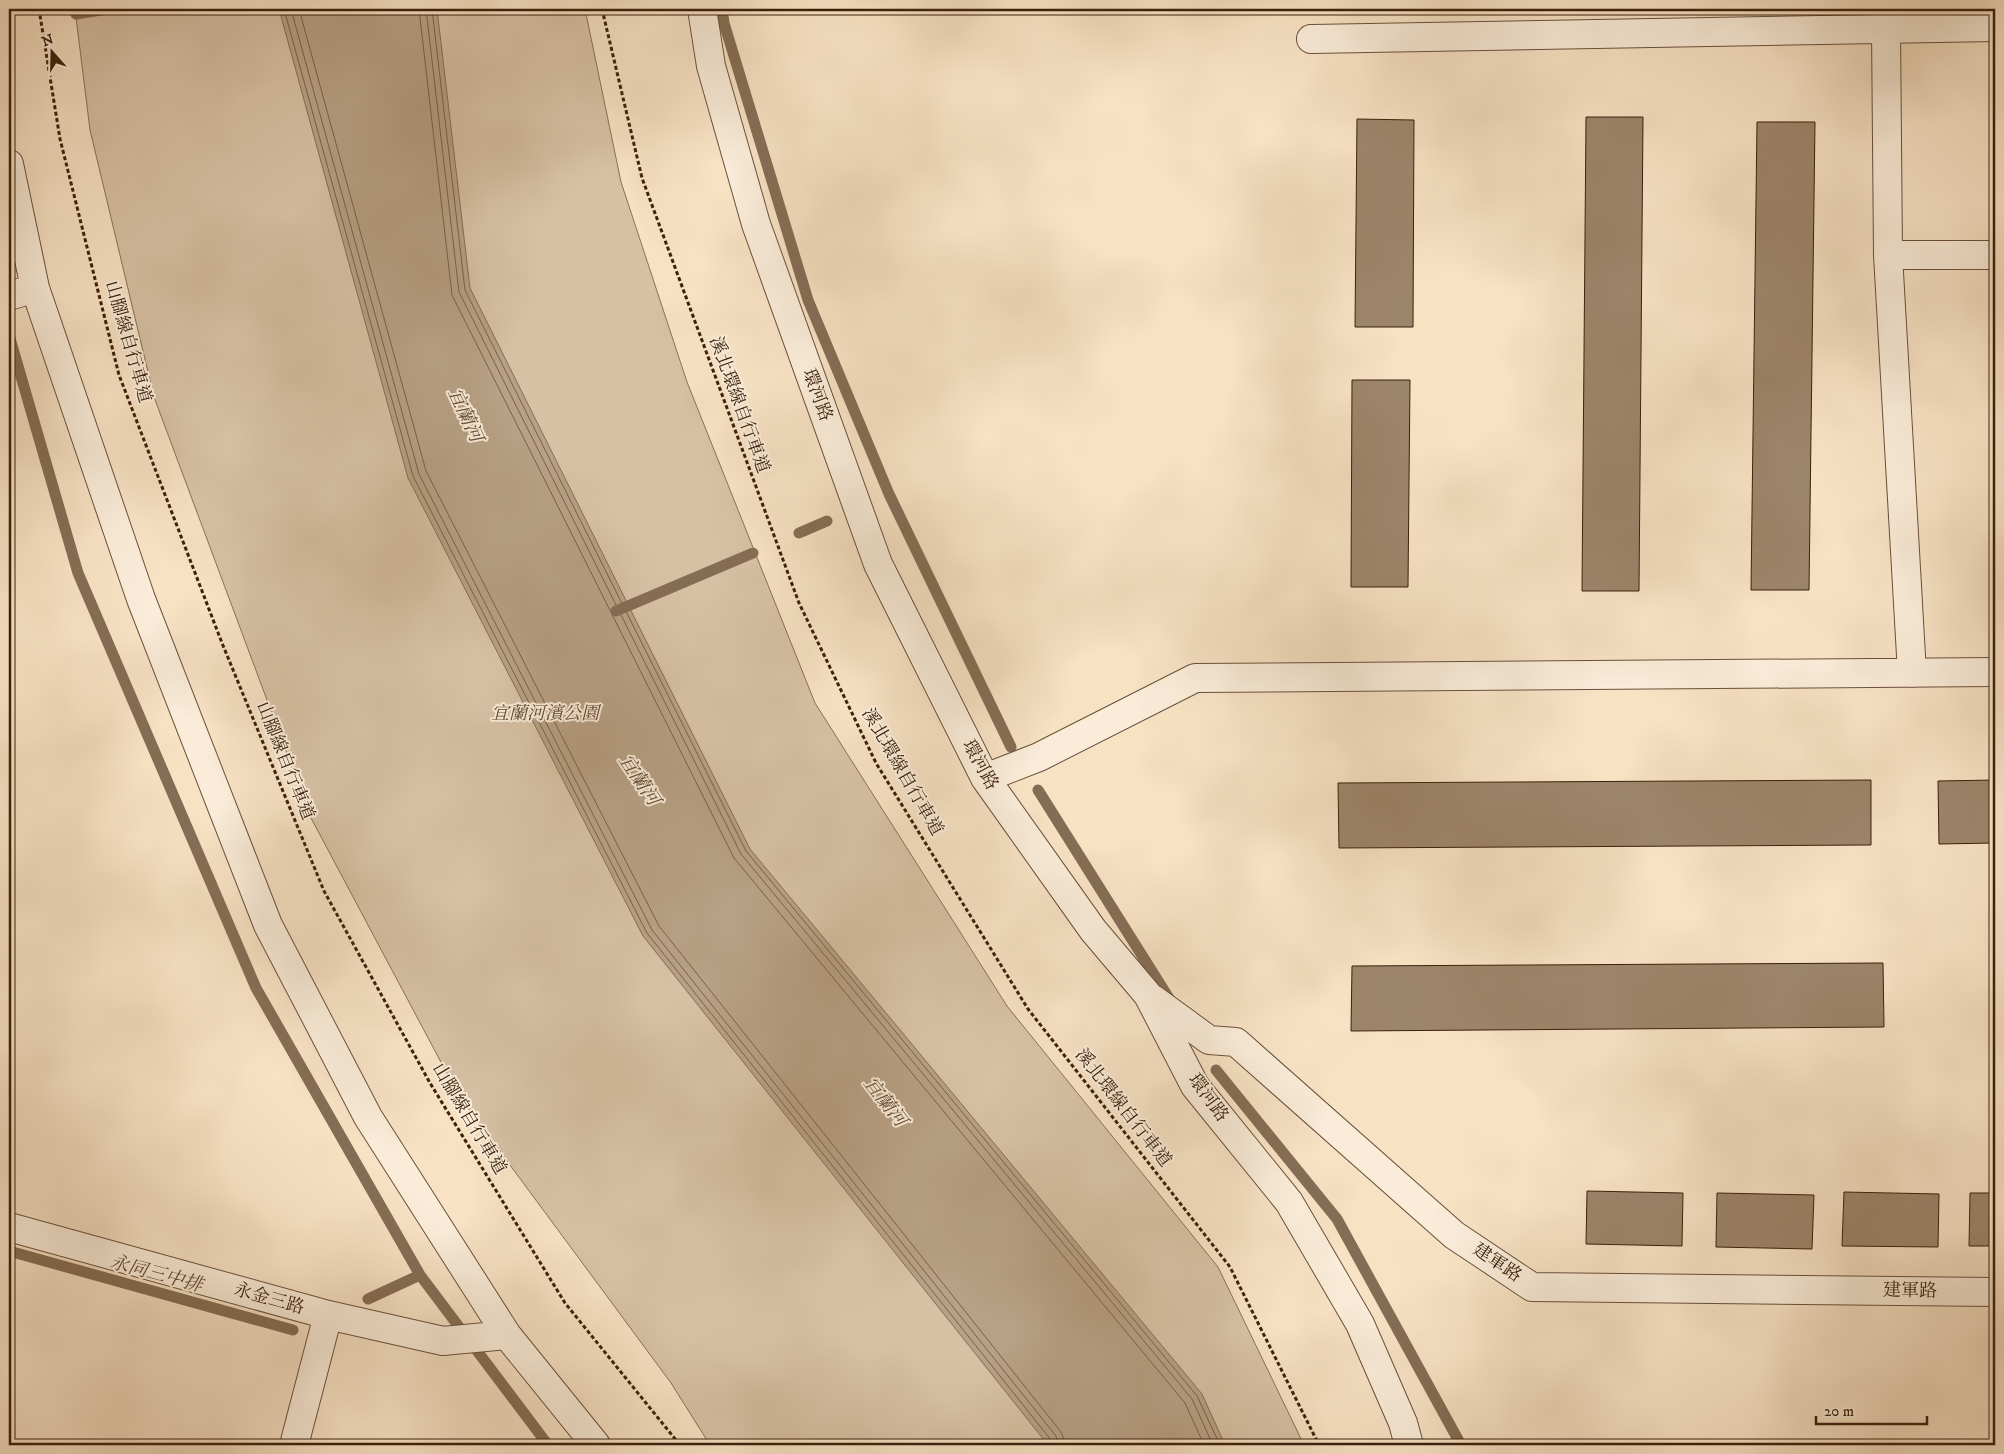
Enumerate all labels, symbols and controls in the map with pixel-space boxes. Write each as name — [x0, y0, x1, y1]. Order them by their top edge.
north arrow — [28, 28, 78, 78]
text: N — [39, 30, 57, 51]
street label: 山腳線自行車道 — [100, 278, 156, 406]
street label: 溪北環線自行車道 — [704, 334, 774, 476]
street label: 環河路 — [797, 366, 837, 424]
water label: 宜蘭河 — [443, 384, 489, 448]
street label: 山腳線自行車道 — [251, 698, 319, 824]
park label: 宜蘭河濱公園 — [491, 703, 602, 725]
street label: 溪北環線自行車道 — [856, 704, 948, 840]
street label: 環河路 — [957, 736, 1003, 794]
water label: 宜蘭河 — [614, 750, 666, 813]
street label: 溪北環線自行車道 — [1070, 1044, 1176, 1172]
street label: 山腳線自行車道 — [427, 1059, 511, 1179]
street label: 環河路 — [1183, 1070, 1233, 1126]
water label: 宜蘭河 — [858, 1072, 913, 1134]
street label: 建軍路 — [1468, 1239, 1526, 1287]
water label: 永同三中排 — [107, 1251, 208, 1298]
street label: 永金三路 — [231, 1279, 307, 1319]
street label: 建軍路 — [1883, 1280, 1937, 1302]
scale bar — [1816, 1394, 1928, 1426]
text: 20 m — [1824, 1402, 1854, 1421]

